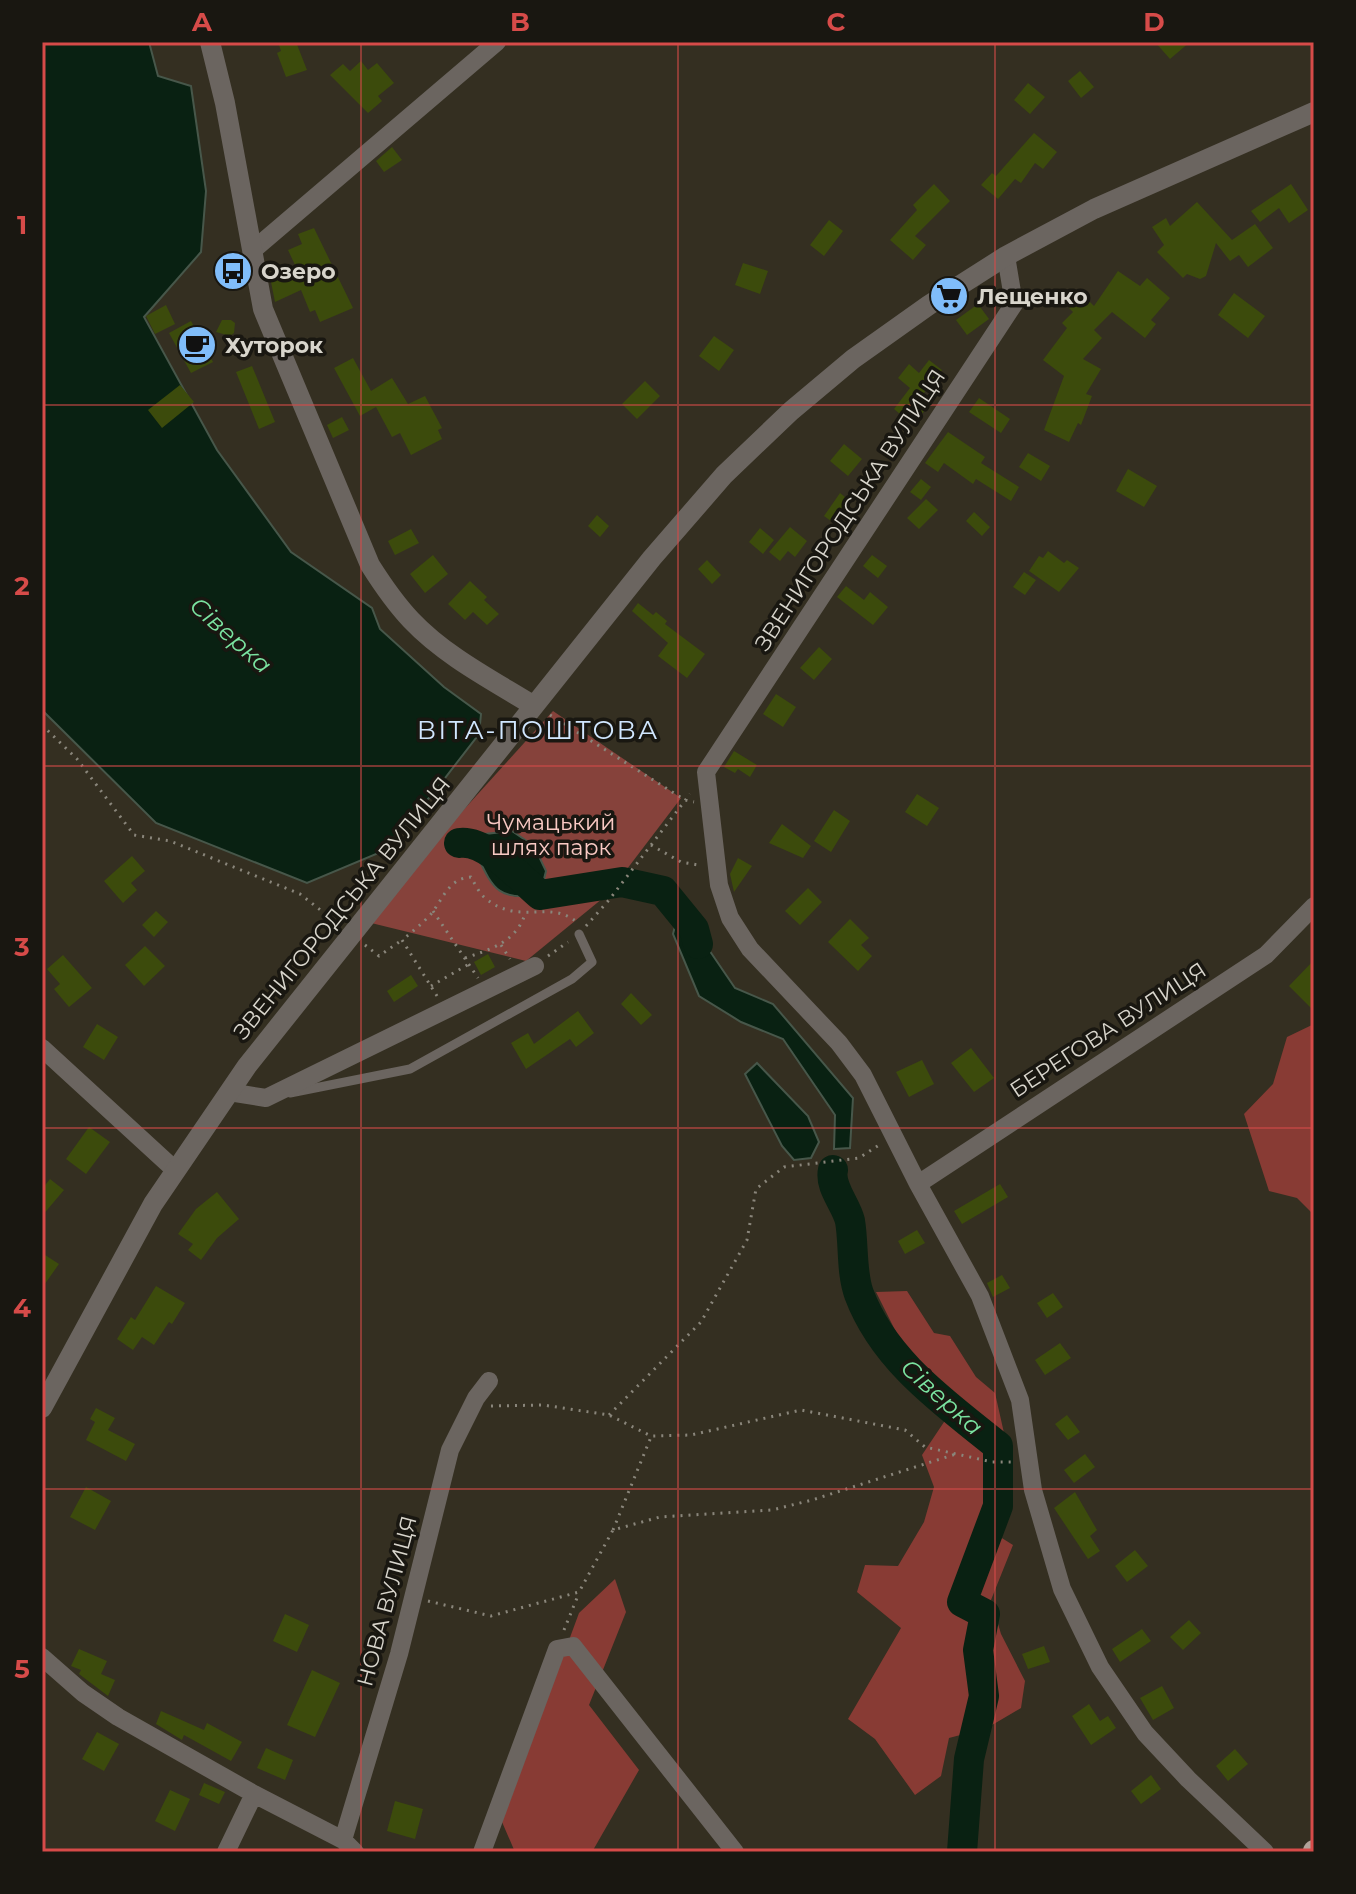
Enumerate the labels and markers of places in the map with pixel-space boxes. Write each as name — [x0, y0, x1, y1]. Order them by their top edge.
bus stop icon: Озеро — [212, 250, 254, 292]
place label: Озеро — [261, 258, 336, 285]
supermarket icon: Лещенко — [928, 275, 970, 317]
place label: Лещенко — [977, 283, 1088, 310]
cafe icon: Хуторок — [176, 324, 218, 366]
place label: Хуторок — [225, 332, 324, 359]

